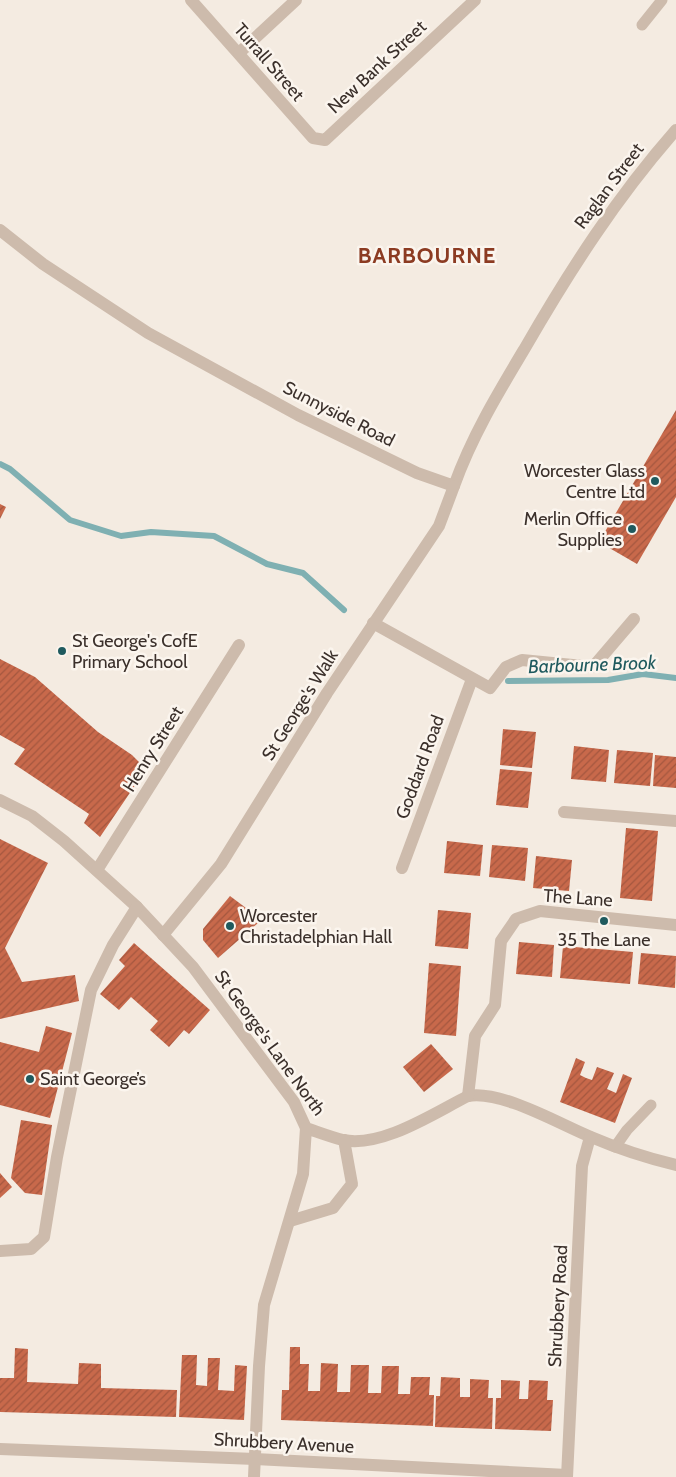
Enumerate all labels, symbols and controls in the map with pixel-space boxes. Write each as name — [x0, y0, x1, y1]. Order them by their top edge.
street label: New Bank Street — [323, 16, 431, 118]
street label: Turrall Street — [229, 18, 309, 106]
street label: Raglan Street — [570, 139, 648, 233]
district label: BARBOURNE — [358, 242, 496, 269]
street label: Sunnyside Road — [280, 376, 398, 452]
place label: Worcester Glass Centre Ltd — [524, 460, 645, 503]
marker: Worcester Glass Centre Ltd — [649, 475, 661, 487]
place label: Merlin Office Supplies — [524, 508, 622, 551]
marker: Merlin Office Supplies — [626, 523, 638, 535]
place label: St George's CofE Primary School — [72, 630, 198, 673]
marker: St George's CofE Primary School — [56, 645, 68, 657]
street label: St George's Walk — [257, 645, 343, 765]
water label: Barbourne Brook — [528, 651, 657, 678]
street label: Henry Street — [118, 702, 188, 796]
street label: Goddard Road — [391, 712, 449, 822]
street label: The Lane — [543, 885, 613, 911]
place label: Worcester Christadelphian Hall — [240, 905, 393, 948]
marker: 35 The Lane — [598, 915, 610, 927]
marker: Worcester Christadelphian Hall — [224, 920, 236, 932]
place label: 35 The Lane — [558, 929, 650, 951]
street label: St George's Lane North — [210, 966, 330, 1120]
place label: Saint George’s — [40, 1068, 146, 1090]
marker: Saint George’s — [24, 1073, 36, 1085]
street label: Shrubbery Road — [544, 1244, 572, 1368]
street label: Shrubbery Avenue — [213, 1428, 355, 1458]

